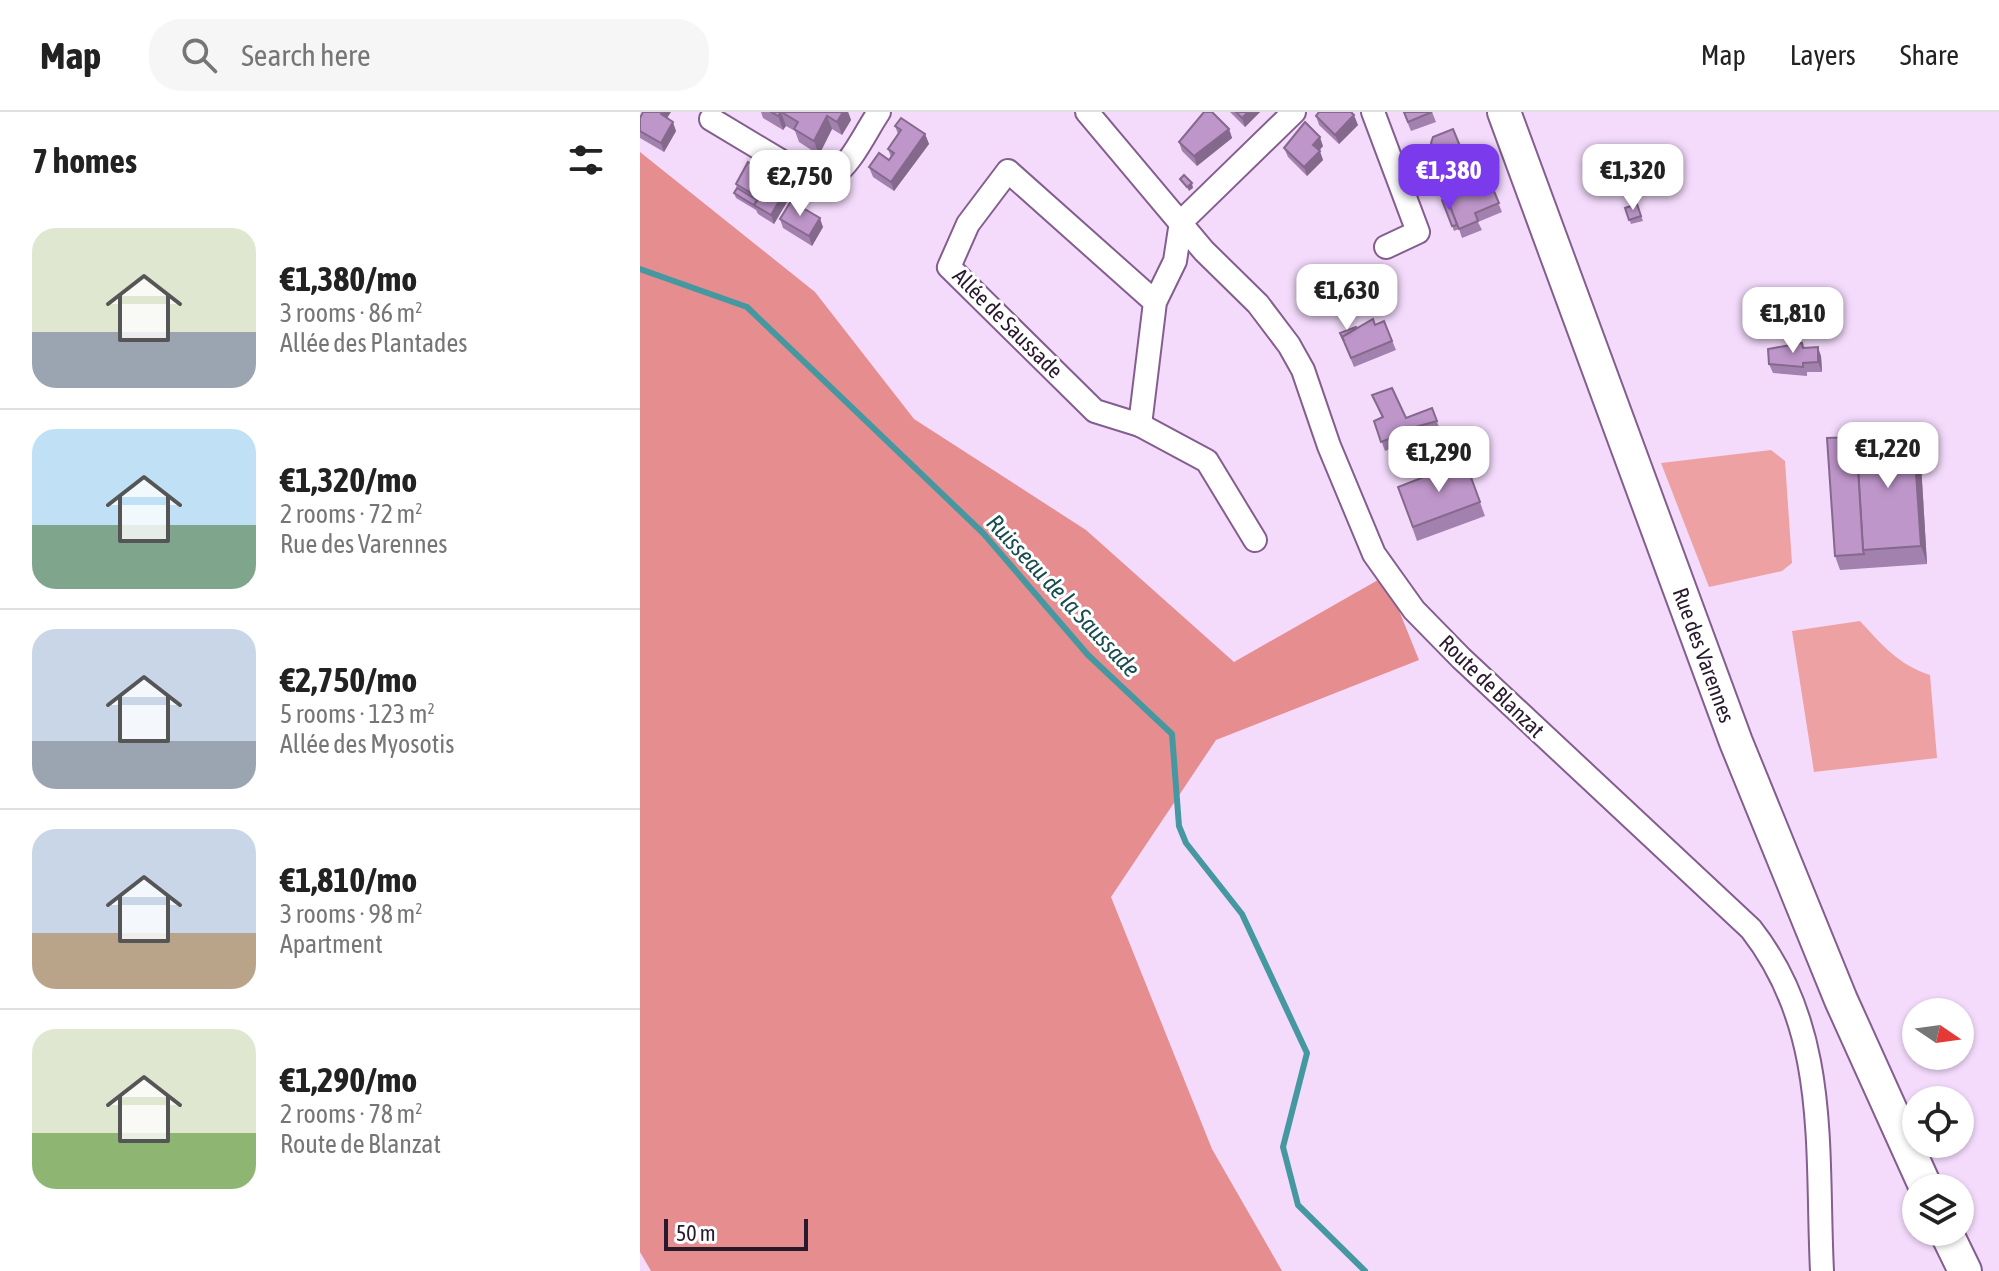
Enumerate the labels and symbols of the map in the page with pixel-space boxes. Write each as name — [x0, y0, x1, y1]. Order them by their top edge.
pin: €1,380 — [1384, 144, 1514, 212]
pin: €1,320 — [1568, 144, 1698, 212]
pin: €2,750 — [735, 150, 865, 218]
street label: Allée de Saussade — [948, 263, 1068, 383]
pin: €1,630 — [1282, 264, 1412, 332]
pin: €1,810 — [1728, 287, 1858, 355]
pin: €1,220 — [1823, 422, 1953, 490]
pin: €1,290 — [1374, 426, 1504, 494]
water label: Ruisseau de la Saussade — [981, 509, 1146, 682]
street label: Rue des Varennes — [1668, 584, 1741, 726]
street label: Route de Blanzat — [1434, 629, 1550, 743]
north arrow — [1902, 998, 1974, 1070]
scale bar — [664, 1215, 808, 1251]

